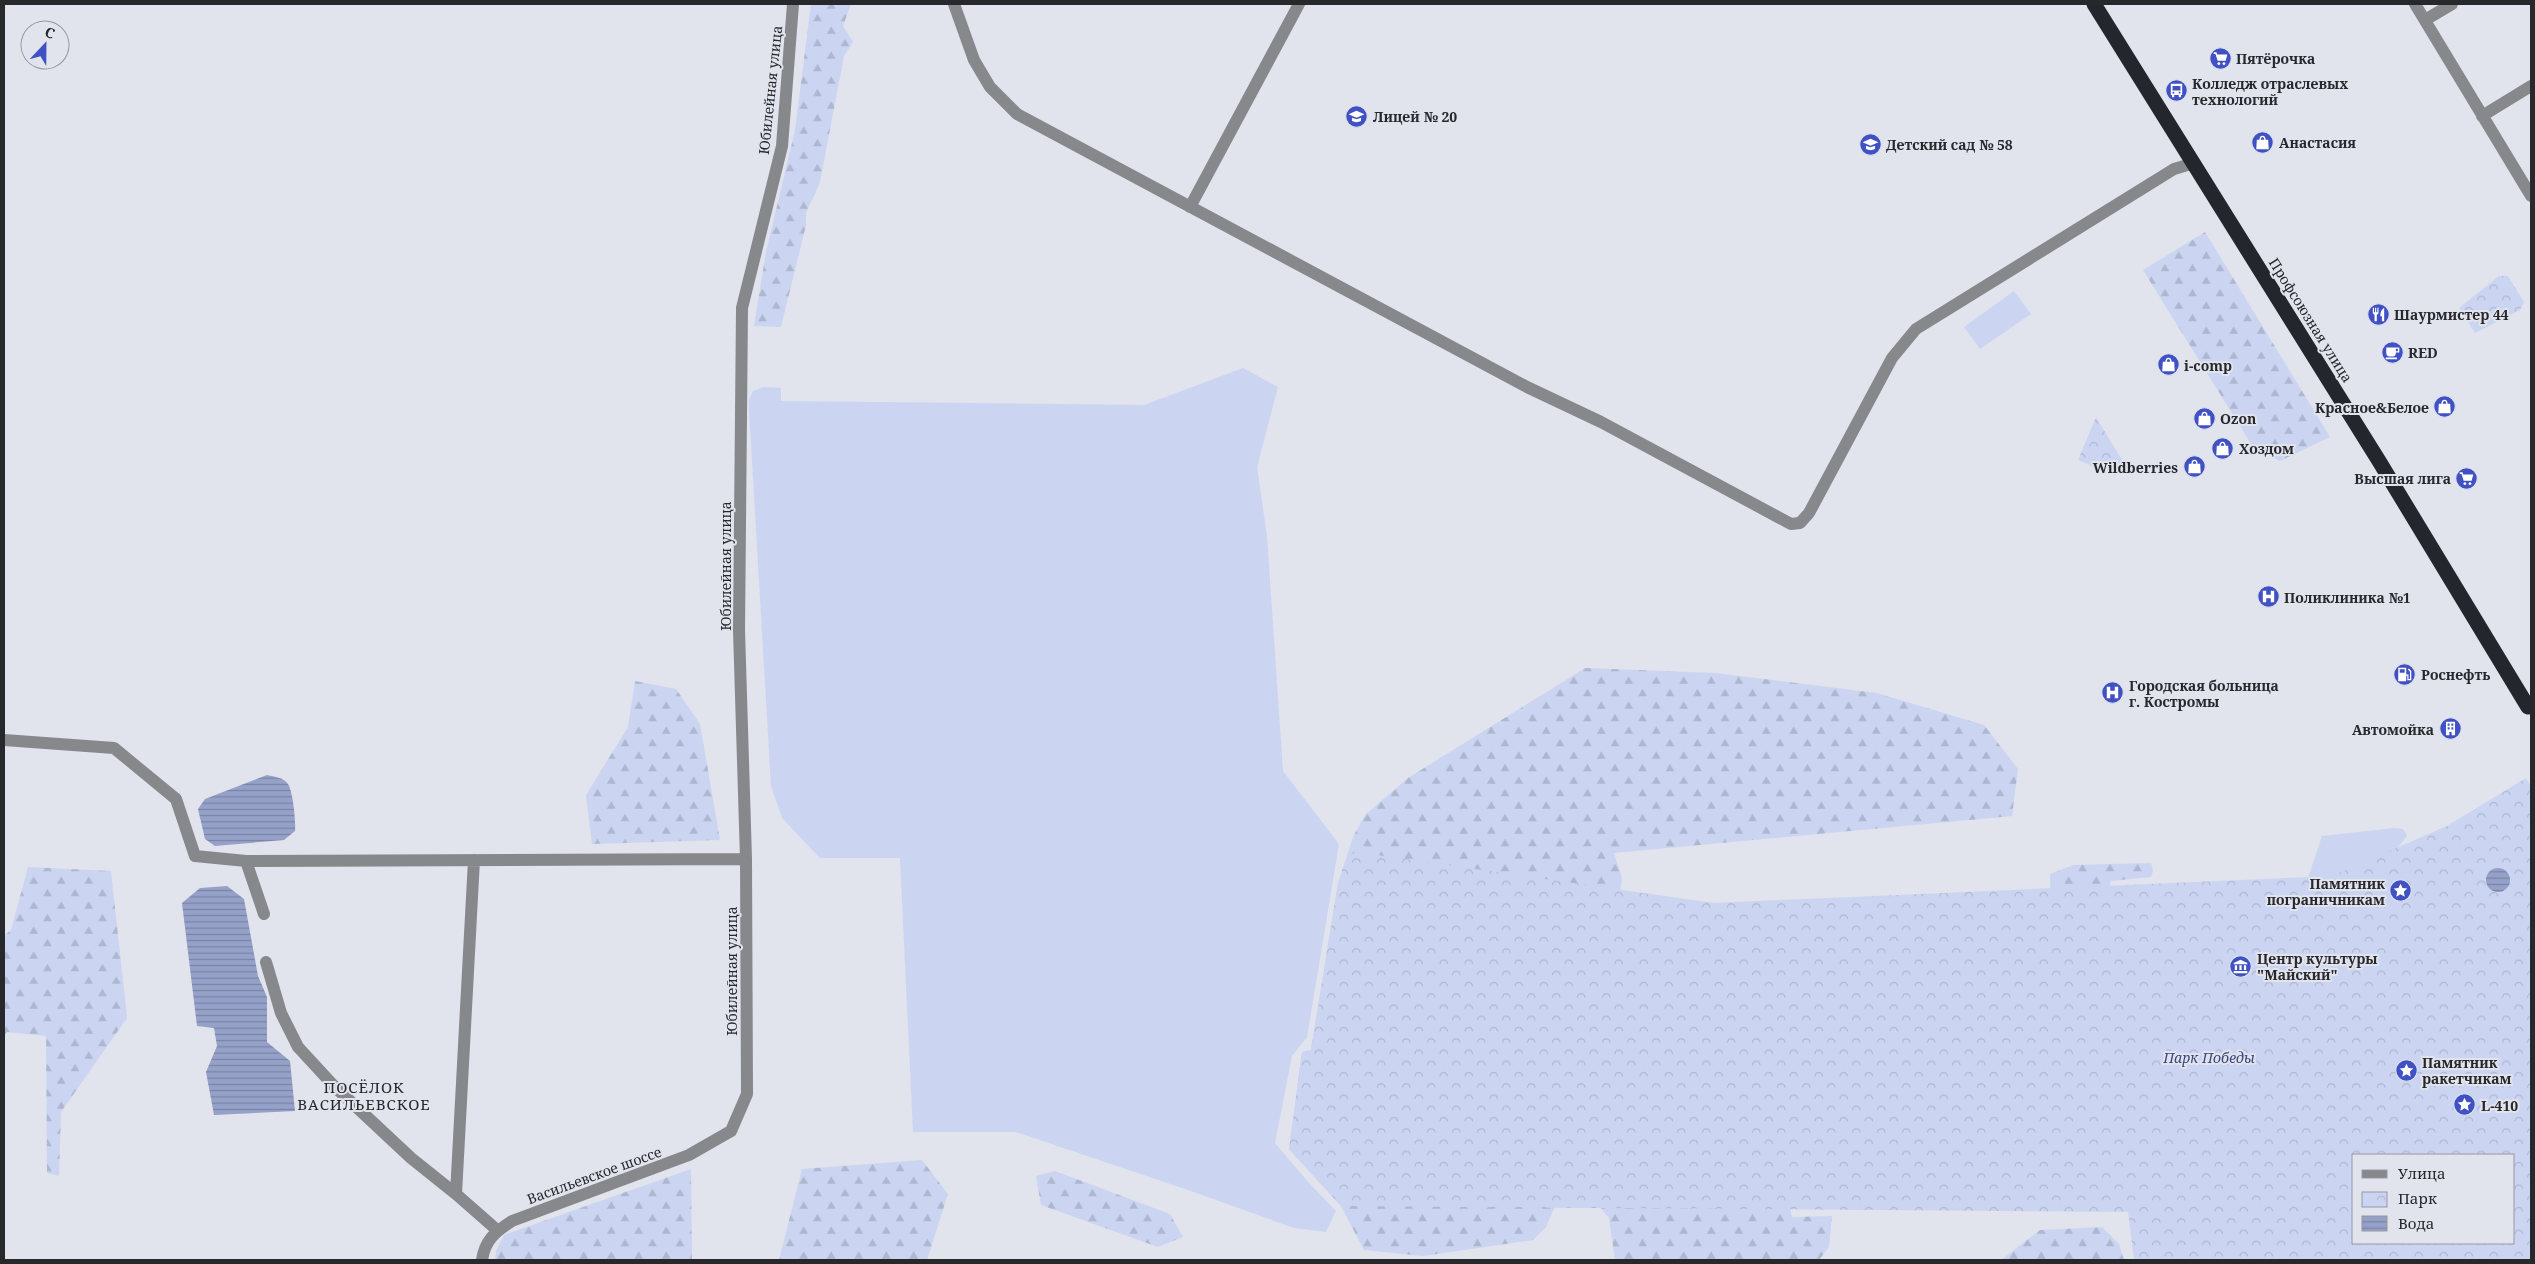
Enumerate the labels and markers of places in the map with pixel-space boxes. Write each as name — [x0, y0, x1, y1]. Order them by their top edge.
supermarket icon: Пятёрочка — [2208, 46, 2232, 70]
place label: Пятёрочка — [2236, 49, 2315, 68]
place label: Колледж отраслевых технологий — [2192, 74, 2348, 109]
bus stop icon: Колледж отраслевых технологий — [2164, 79, 2188, 103]
school or university icon: Лицей № 20 — [1345, 104, 1369, 128]
place label: Лицей № 20 — [1373, 107, 1457, 126]
shop icon: Анастасия — [2251, 130, 2275, 154]
school or university icon: Детский сад № 58 — [1858, 132, 1882, 156]
place label: Анастасия — [2279, 133, 2356, 152]
place label: Детский сад № 58 — [1886, 135, 2013, 154]
restaurant icon: Шаурмистер 44 — [2366, 302, 2390, 326]
place label: Шаурмистер 44 — [2394, 305, 2509, 324]
cafe icon: RED — [2380, 340, 2404, 364]
place label: RED — [2408, 343, 2438, 362]
shop icon: i-comp — [2156, 353, 2180, 377]
place label: i-comp — [2184, 356, 2232, 375]
shop icon: Красное&Белое — [2433, 395, 2457, 419]
place label: Красное&Белое — [2315, 398, 2429, 417]
shop icon: Ozon — [2192, 406, 2216, 430]
place label: Ozon — [2220, 409, 2256, 428]
shop icon: Хоздом — [2211, 436, 2235, 460]
place label: Хоздом — [2239, 439, 2294, 458]
shop icon: Wildberries — [2182, 455, 2206, 479]
place label: Wildberries — [2093, 458, 2178, 477]
supermarket icon: Высшая лига — [2455, 466, 2479, 490]
place label: Высшая лига — [2354, 469, 2451, 488]
hospital icon: Поликлиника №1 — [2256, 585, 2280, 609]
place label: Поликлиника №1 — [2284, 588, 2411, 607]
fuel station icon: Роснефть — [2393, 662, 2417, 686]
place label: Роснефть — [2421, 665, 2490, 684]
place label: Городская больница г. Костромы — [2129, 676, 2279, 711]
hospital icon: Городская больница г. Костромы — [2101, 681, 2125, 705]
building icon: Автомойка — [2438, 717, 2462, 741]
place label: Автомойка — [2352, 720, 2434, 739]
place label: Памятник пограничникам — [2267, 874, 2385, 909]
place icon: Памятник пограничникам — [2389, 879, 2413, 903]
place label: Центр культуры "Майский" — [2257, 949, 2378, 984]
museum icon: Центр культуры "Майский" — [2229, 954, 2253, 978]
place label: Памятник ракетчикам — [2422, 1053, 2511, 1088]
place icon: Памятник ракетчикам — [2394, 1058, 2418, 1082]
place icon: L-410 — [2453, 1093, 2477, 1117]
place label: L-410 — [2481, 1096, 2518, 1115]

